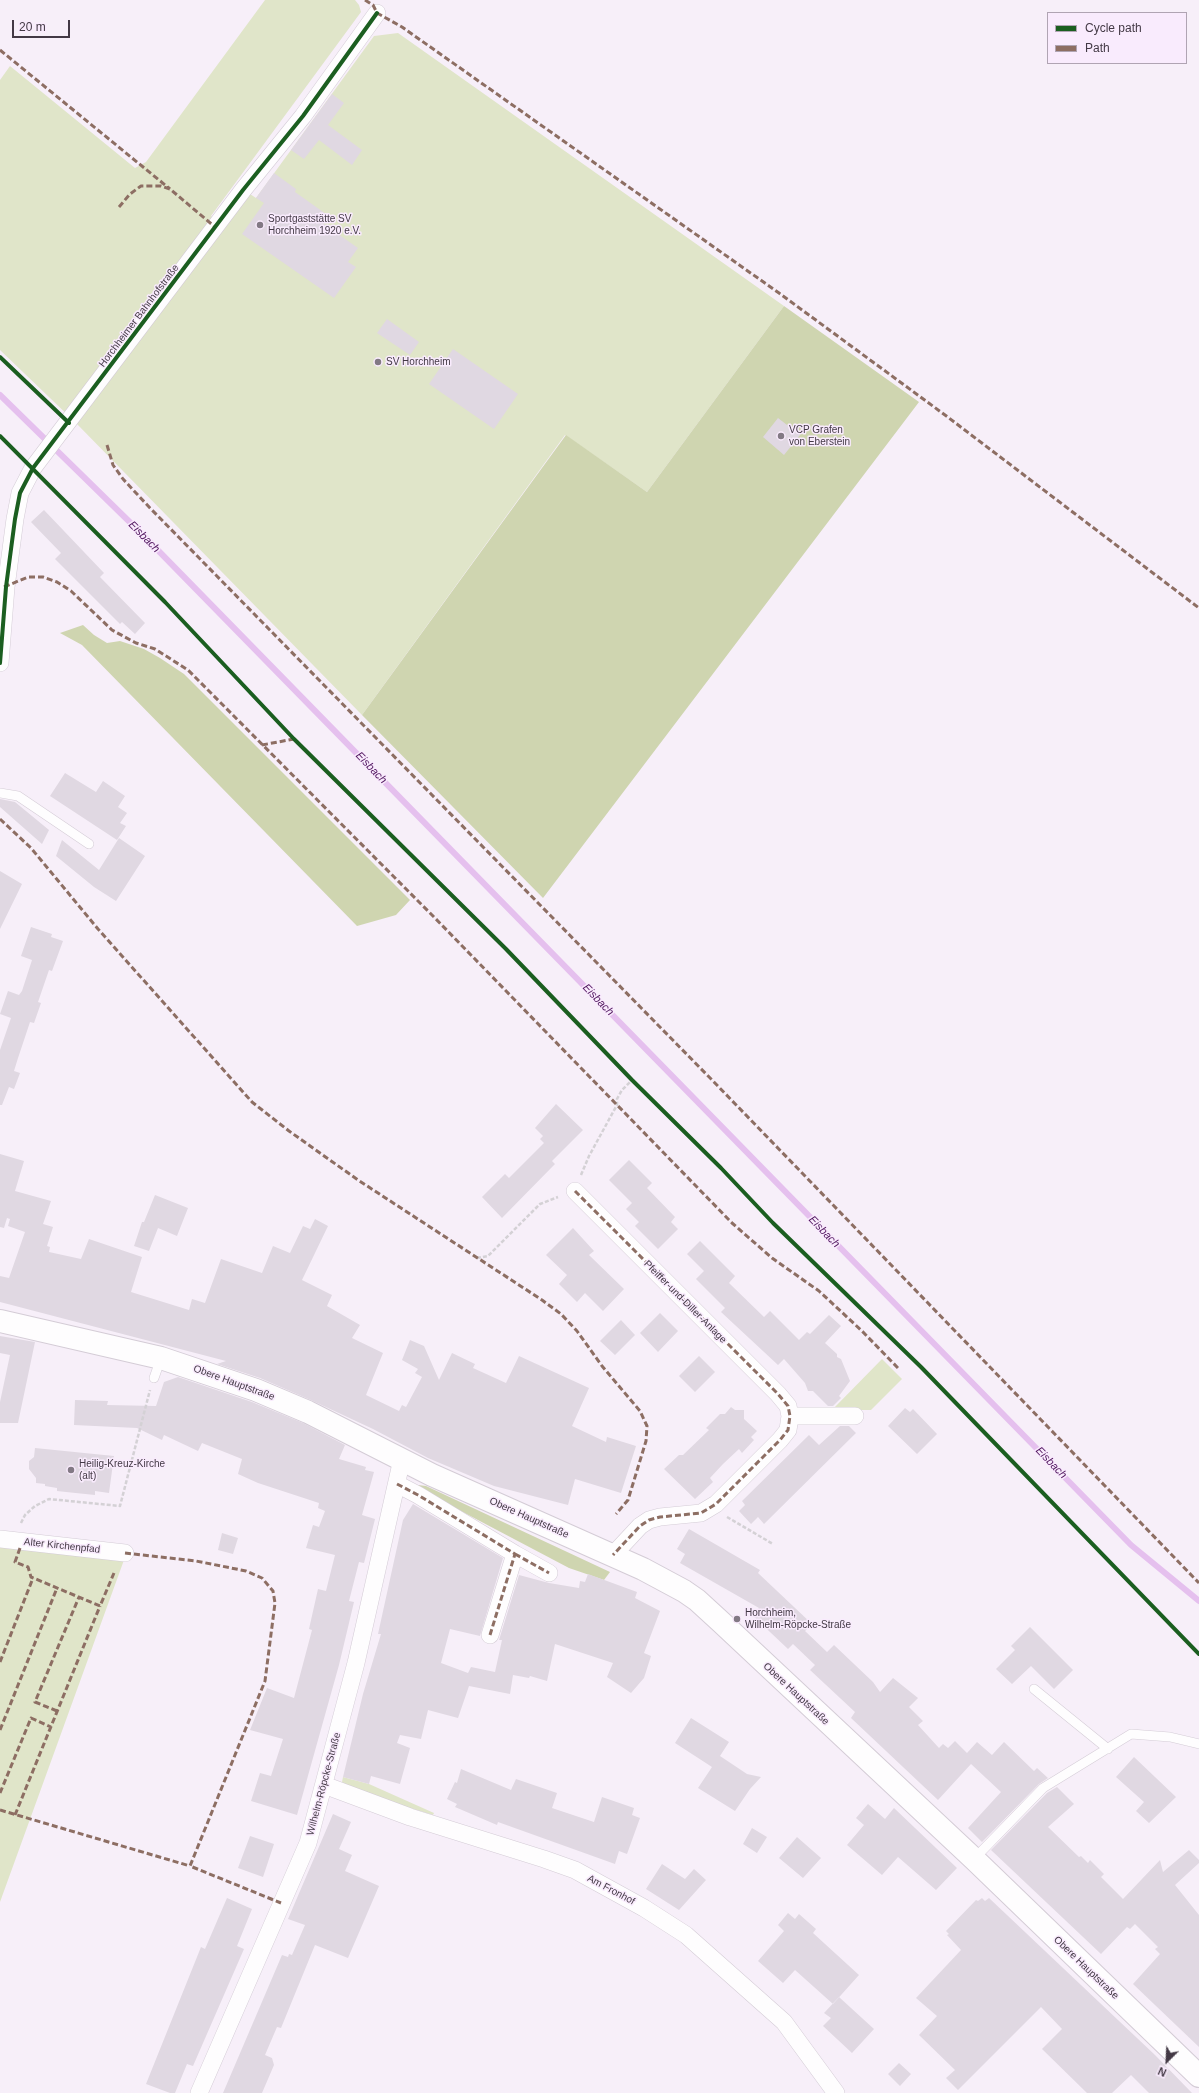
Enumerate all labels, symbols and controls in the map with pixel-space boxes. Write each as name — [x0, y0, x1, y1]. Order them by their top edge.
scale bar — [14, 12, 72, 38]
legend — [1047, 12, 1187, 64]
text: 20 m — [19, 20, 46, 34]
text: Cycle path — [1085, 21, 1142, 35]
text: Path — [1085, 41, 1110, 55]
place label: Sportgaststätte SV Horchheim 1920 e.V. — [268, 213, 361, 236]
marker: Sportgaststätte SV Horchheim 1920 e.V. — [255, 220, 265, 230]
street label: Horchheimer Bahnhofstraße — [96, 262, 182, 370]
place label: SV Horchheim — [386, 356, 450, 368]
marker: SV Horchheim — [373, 357, 383, 367]
place label: VCP Grafen von Eberstein — [789, 424, 850, 448]
marker: VCP Grafen von Eberstein — [776, 431, 786, 441]
water label: Eisbach — [125, 518, 163, 556]
water label: Eisbach — [353, 749, 389, 787]
water label: Eisbach — [580, 981, 616, 1019]
water label: Eisbach — [806, 1213, 842, 1251]
street label: Pfeiffer-und-Diller-Anlage — [641, 1258, 729, 1346]
street label: Obere Hauptstraße — [192, 1363, 276, 1403]
water label: Eisbach — [1033, 1444, 1069, 1482]
place label: Heilig-Kreuz-Kirche (alt) — [79, 1458, 165, 1482]
marker: Heilig-Kreuz-Kirche (alt) — [66, 1465, 76, 1475]
street label: Obere Hauptstraße — [487, 1495, 571, 1541]
street label: Alter Kirchenpfad — [23, 1536, 101, 1556]
place label: Horchheim, Wilhelm-Röpcke-Straße — [745, 1607, 851, 1630]
marker: Horchheim, Wilhelm-Röpcke-Straße — [732, 1614, 742, 1624]
street label: Obere Hauptstraße — [761, 1660, 831, 1728]
street label: Wilhelm-Röpcke-Straße — [304, 1731, 344, 1837]
street label: Am Fronhof — [585, 1872, 637, 1908]
street label: Obere Hauptstraße — [1051, 1934, 1121, 2002]
north arrow — [1147, 2041, 1187, 2081]
text: N — [1156, 2065, 1168, 2079]

